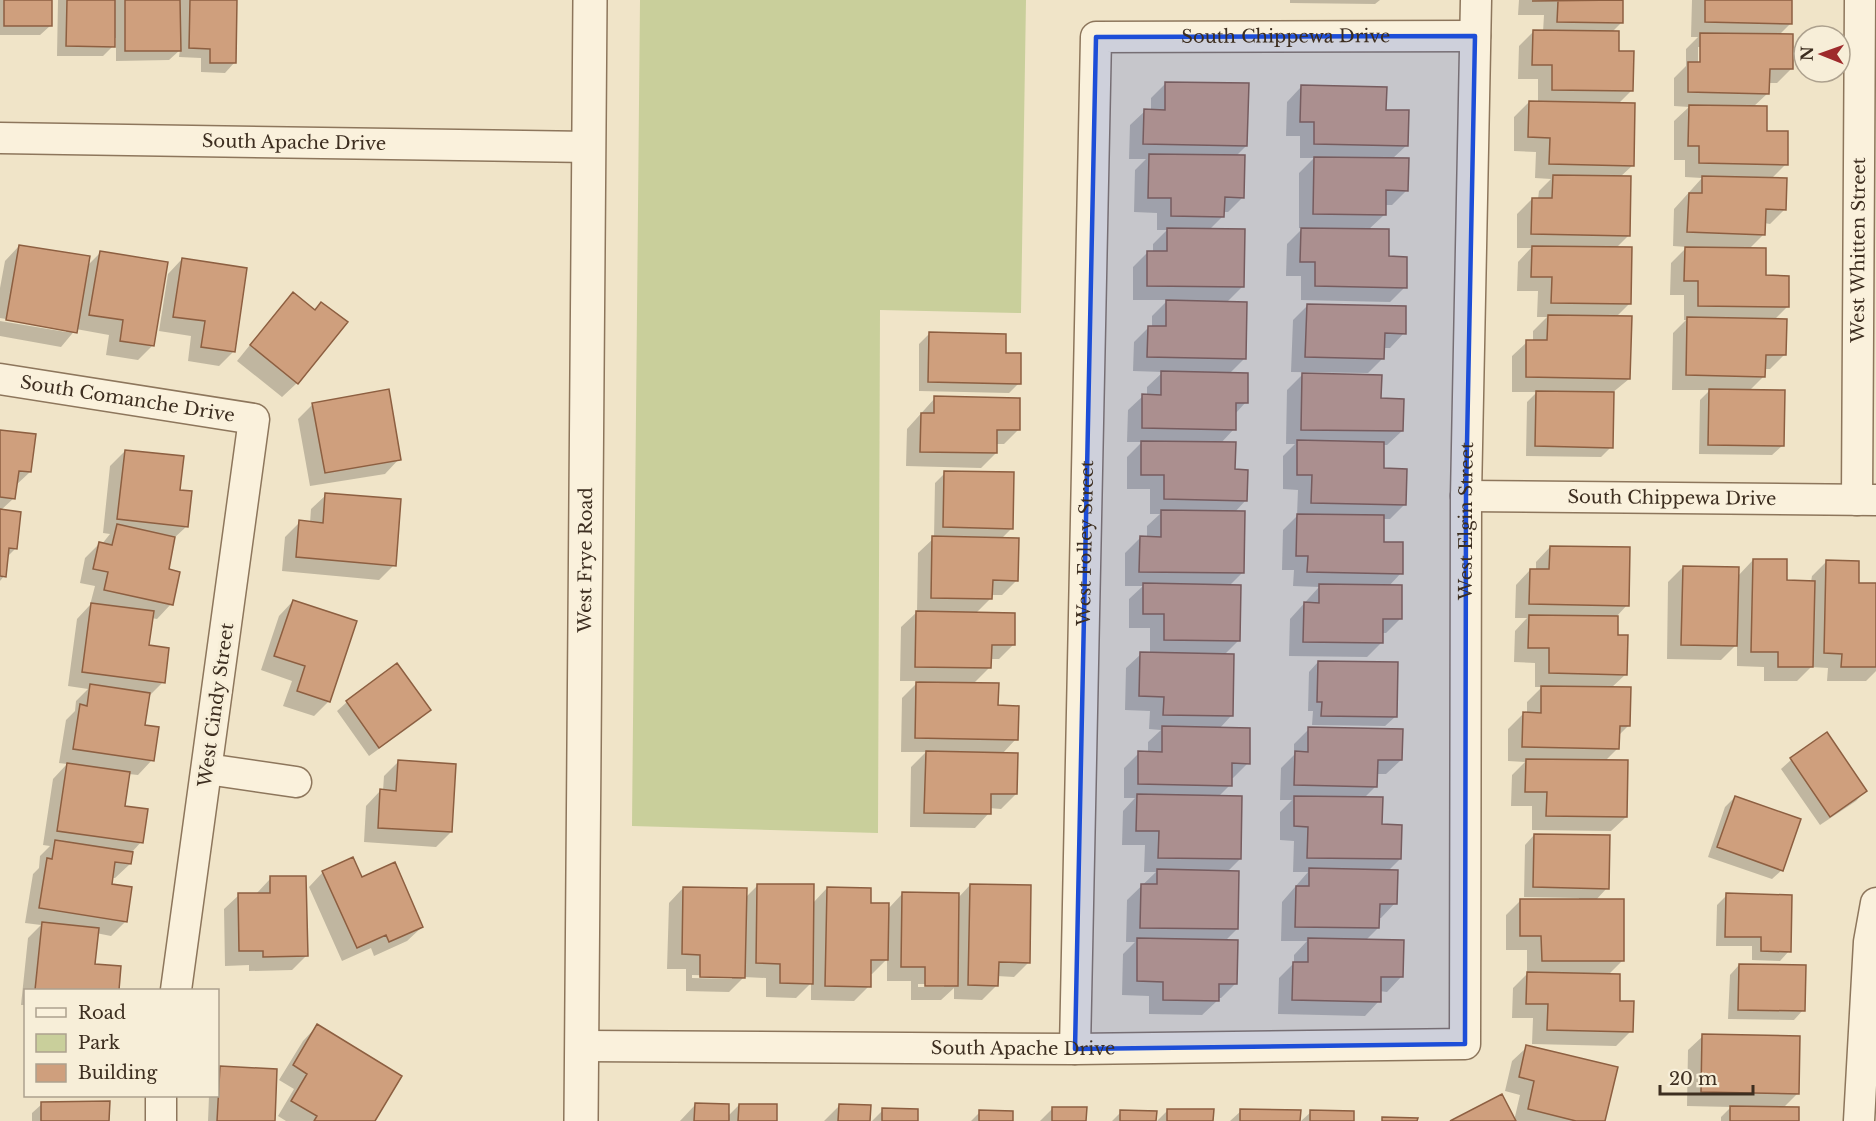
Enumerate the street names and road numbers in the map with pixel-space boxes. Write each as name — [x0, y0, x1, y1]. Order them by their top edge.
street label: South Chippewa Drive — [1181, 25, 1390, 48]
street label: South Apache Drive — [202, 130, 386, 155]
street label: West Whitten Street — [1847, 157, 1870, 344]
street label: South Comanche Drive — [19, 371, 236, 427]
street label: West Elgin Street — [1455, 442, 1478, 601]
street label: West Folley Street — [1073, 460, 1098, 627]
street label: South Chippewa Drive — [1567, 486, 1777, 510]
street label: West Frye Road — [574, 487, 597, 634]
street label: West Cindy Street — [193, 621, 238, 789]
street label: South Apache Drive — [931, 1037, 1115, 1060]

